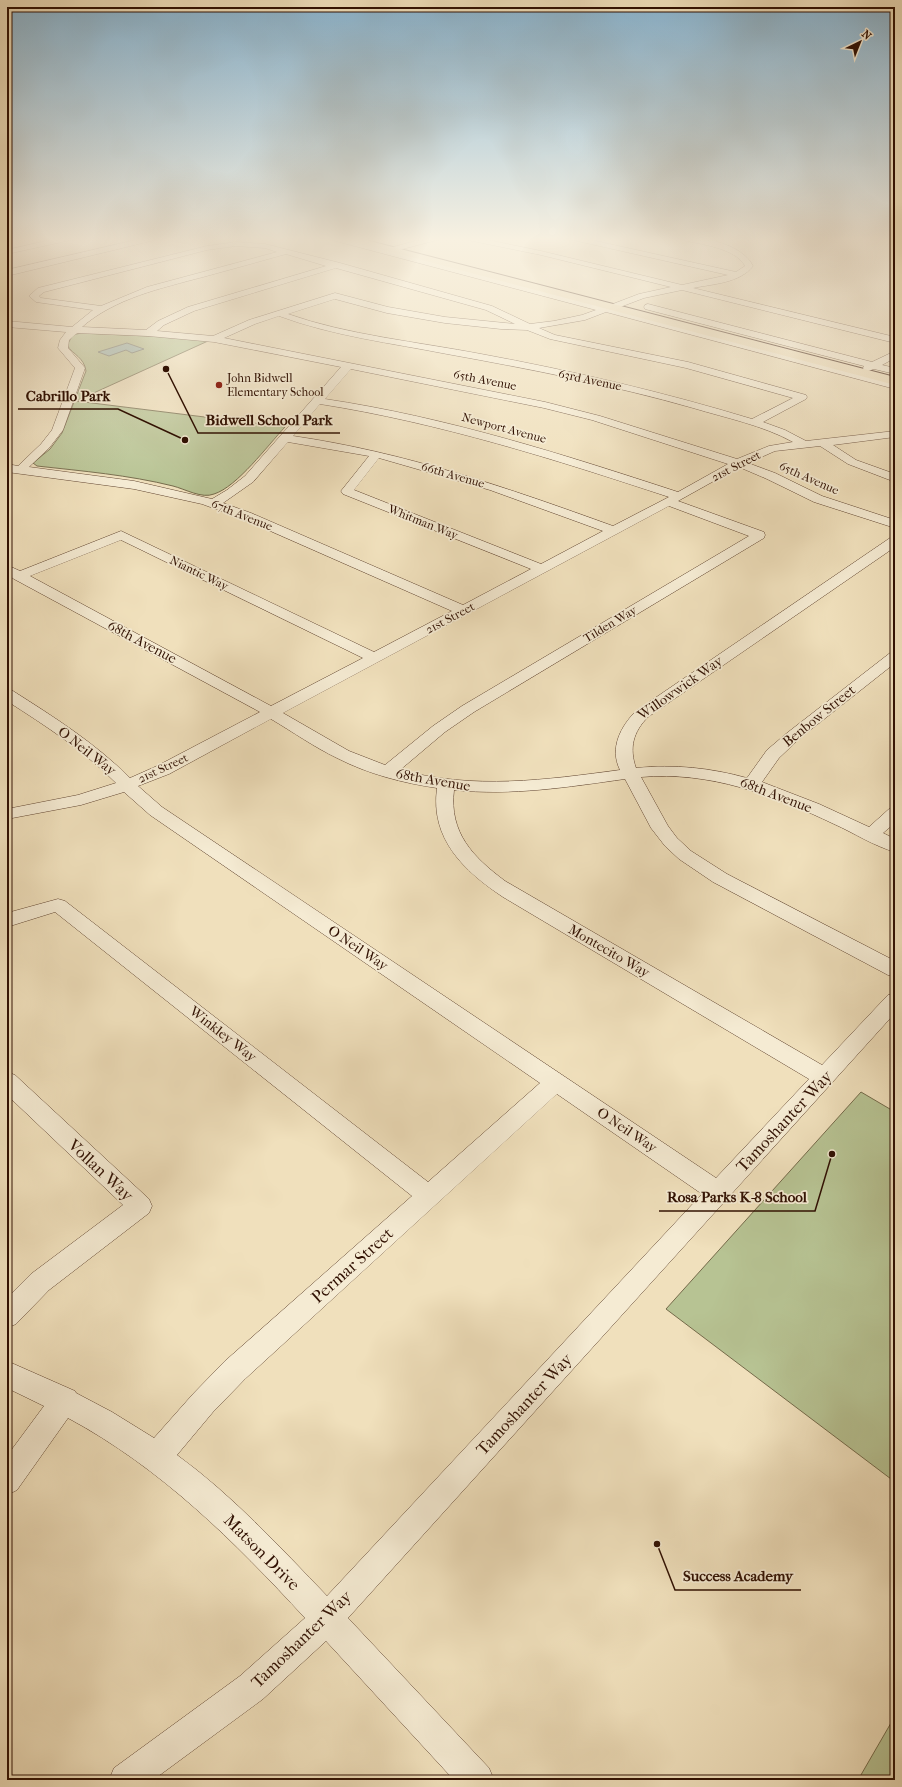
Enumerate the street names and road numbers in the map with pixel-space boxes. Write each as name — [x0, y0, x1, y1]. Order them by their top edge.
street label: 63rd Avenue — [557, 366, 623, 394]
street label: 65th Avenue — [452, 367, 518, 393]
street label: Newport Avenue — [460, 410, 548, 446]
street label: 21st Street — [709, 447, 764, 484]
street label: 66th Avenue — [420, 459, 486, 491]
street label: 65th Avenue — [777, 459, 841, 497]
street label: 67th Avenue — [209, 496, 275, 534]
street label: Whitman Way — [385, 501, 461, 543]
street label: Niantic Way — [168, 553, 231, 593]
street label: 21st Street — [423, 599, 477, 637]
street label: Tilden Way — [581, 602, 640, 645]
street label: 68th Avenue — [105, 617, 179, 667]
street label: Willowwick Way — [633, 652, 726, 724]
street label: Benbow Street — [779, 682, 859, 750]
street label: O Neil Way — [55, 723, 120, 779]
street label: 21st Street — [136, 750, 191, 786]
street label: 68th Avenue — [394, 765, 472, 795]
street label: 68th Avenue — [738, 774, 814, 817]
street label: Montecito Way — [565, 921, 653, 981]
street label: O Neil Way — [325, 922, 392, 975]
street label: Winkley Way — [185, 1002, 260, 1066]
street label: Tamoshanter Way — [732, 1065, 837, 1176]
street label: O Neil Way — [594, 1104, 661, 1157]
street label: Vollan Way — [64, 1134, 138, 1206]
street label: Permar Street — [307, 1223, 397, 1307]
street label: Tamoshanter Way — [472, 1348, 577, 1459]
street label: Matson Drive — [220, 1510, 305, 1595]
street label: Tamoshanter Way — [247, 1585, 356, 1692]

